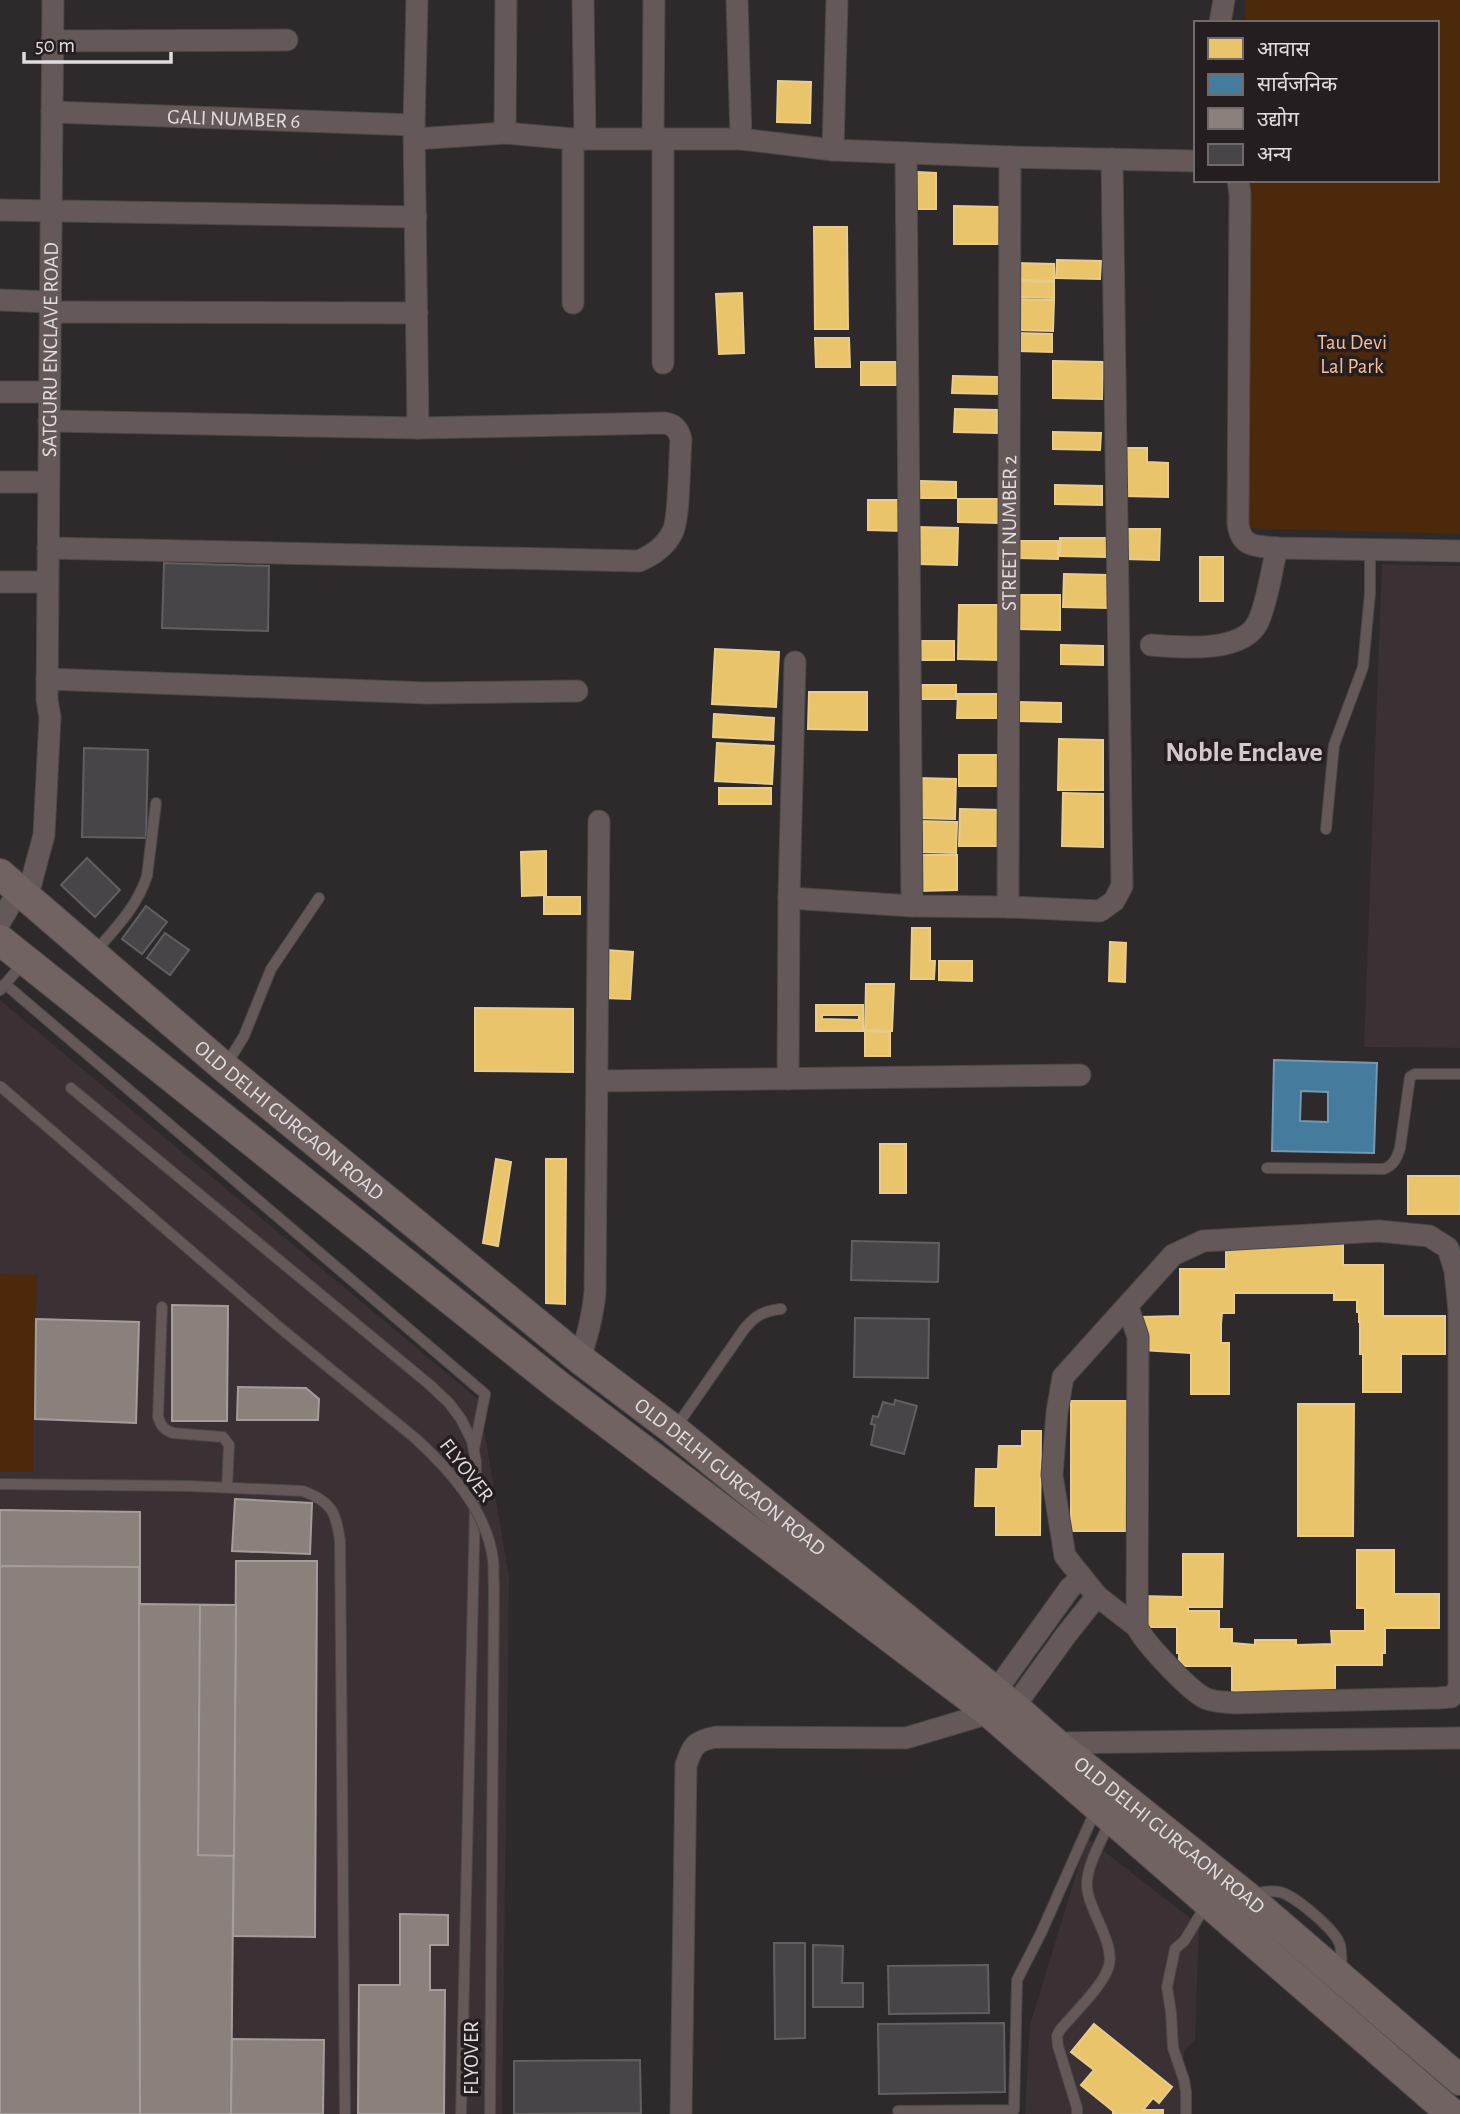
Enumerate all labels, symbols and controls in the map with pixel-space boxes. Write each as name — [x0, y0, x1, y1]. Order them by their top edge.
scale bar — [24, 21, 172, 65]
legend — [1194, 21, 1439, 182]
text: 50 m — [35, 35, 75, 56]
text: आवास — [1257, 39, 1311, 60]
text: सार्वजनिक — [1257, 72, 1338, 95]
street label: GALI NUMBER 6 — [167, 106, 301, 132]
text: उद्योग — [1257, 107, 1300, 130]
text: अन्य — [1257, 144, 1292, 165]
street label: SATGURU ENCLAVE ROAD — [39, 242, 62, 457]
park label: Tau Devi Lal Park — [1317, 332, 1387, 377]
street label: STREET NUMBER 2 — [999, 455, 1020, 611]
district label: Noble Enclave — [1165, 739, 1323, 767]
street label: OLD DELHI GURGAON ROAD — [190, 1037, 388, 1204]
street label: OLD DELHI GURGAON ROAD — [631, 1394, 829, 1560]
street label: FLYOVER — [436, 1435, 498, 1506]
street label: OLD DELHI GURGAON ROAD — [1070, 1753, 1269, 1918]
street label: FLYOVER — [461, 2021, 482, 2095]

